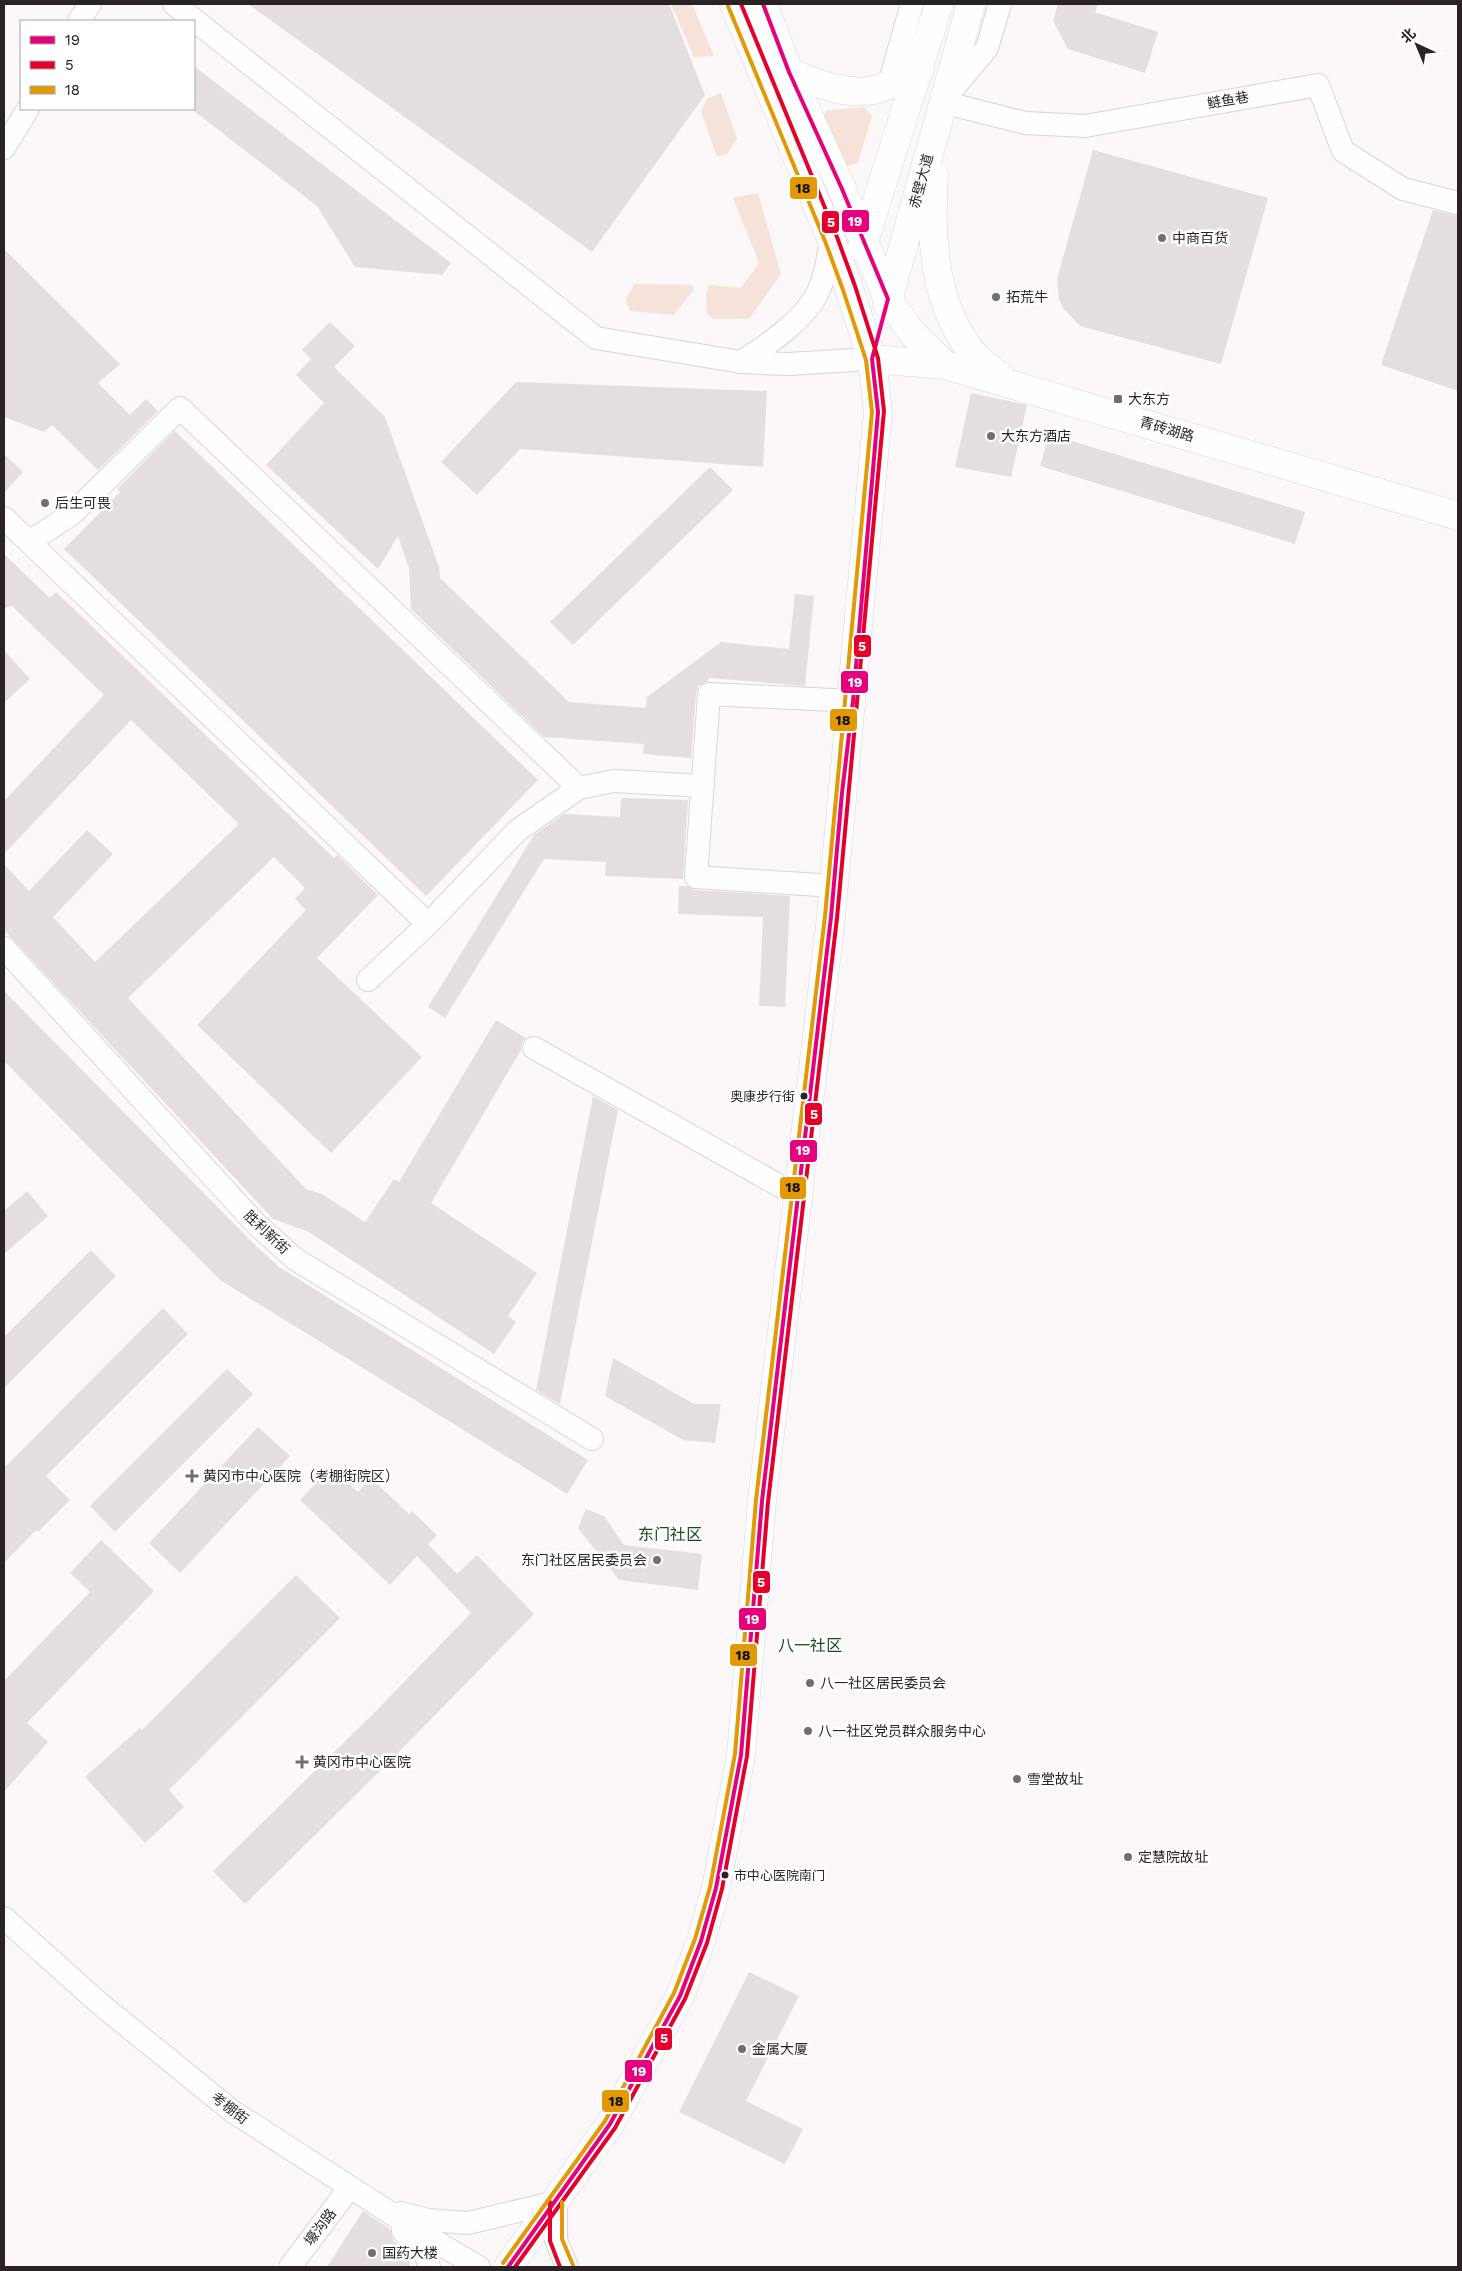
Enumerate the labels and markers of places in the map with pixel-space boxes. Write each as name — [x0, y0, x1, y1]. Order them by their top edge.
place label: 中商百货 — [1172, 230, 1228, 246]
marker: 中商百货 — [1156, 232, 1168, 244]
place label: 拓荒牛 — [1006, 289, 1048, 305]
marker: 拓荒牛 — [990, 291, 1002, 303]
place label: 大东方 — [1128, 391, 1170, 407]
marker: 大东方 — [1112, 393, 1124, 405]
place label: 大东方酒店 — [1001, 428, 1071, 444]
marker: 大东方酒店 — [985, 430, 997, 442]
place label: 后生可畏 — [55, 495, 111, 511]
marker: 后生可畏 — [39, 497, 51, 509]
place label: 奥康步行街 — [730, 1089, 795, 1104]
marker: 奥康步行街 — [799, 1091, 809, 1101]
place label: 黄冈市中心医院（考棚街院区） — [203, 1468, 399, 1484]
marker: 黄冈市中心医院（考棚街院区） — [185, 1469, 199, 1483]
place label: 东门社区居民委员会 — [521, 1552, 647, 1568]
marker: 东门社区居民委员会 — [651, 1554, 663, 1566]
place label: 八一社区居民委员会 — [820, 1675, 946, 1691]
marker: 八一社区居民委员会 — [804, 1677, 816, 1689]
place label: 八一社区党员群众服务中心 — [818, 1723, 986, 1739]
marker: 八一社区党员群众服务中心 — [802, 1725, 814, 1737]
place label: 黄冈市中心医院 — [313, 1754, 411, 1770]
marker: 黄冈市中心医院 — [295, 1755, 309, 1769]
place label: 雪堂故址 — [1027, 1771, 1083, 1787]
marker: 雪堂故址 — [1011, 1773, 1023, 1785]
place label: 定慧院故址 — [1138, 1849, 1208, 1865]
marker: 定慧院故址 — [1122, 1851, 1134, 1863]
place label: 市中心医院南门 — [734, 1868, 825, 1883]
marker: 市中心医院南门 — [720, 1870, 730, 1880]
place label: 金属大厦 — [752, 2041, 808, 2057]
marker: 金属大厦 — [736, 2043, 748, 2055]
place label: 国药大楼 — [382, 2245, 438, 2261]
marker: 国药大楼 — [366, 2247, 378, 2259]

